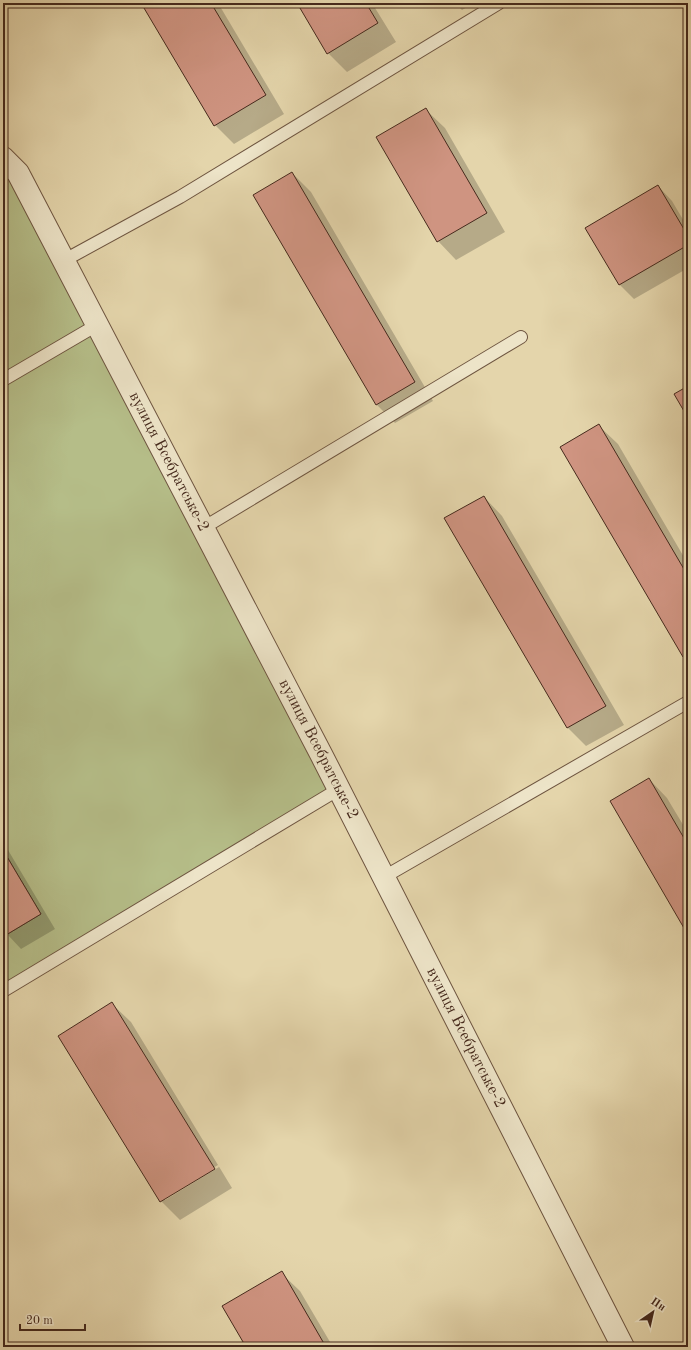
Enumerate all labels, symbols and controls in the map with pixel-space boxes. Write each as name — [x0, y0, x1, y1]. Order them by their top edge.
street label: вулиця Всебратське-2 — [126, 389, 212, 534]
street label: вулиця Всебратське-2 — [276, 677, 361, 822]
street label: вулиця Всебратське-2 — [423, 965, 508, 1110]
north arrow — [633, 1292, 673, 1332]
text: Пн — [648, 1296, 667, 1314]
scale bar — [20, 1306, 85, 1332]
text: 20 m — [26, 1315, 53, 1327]

